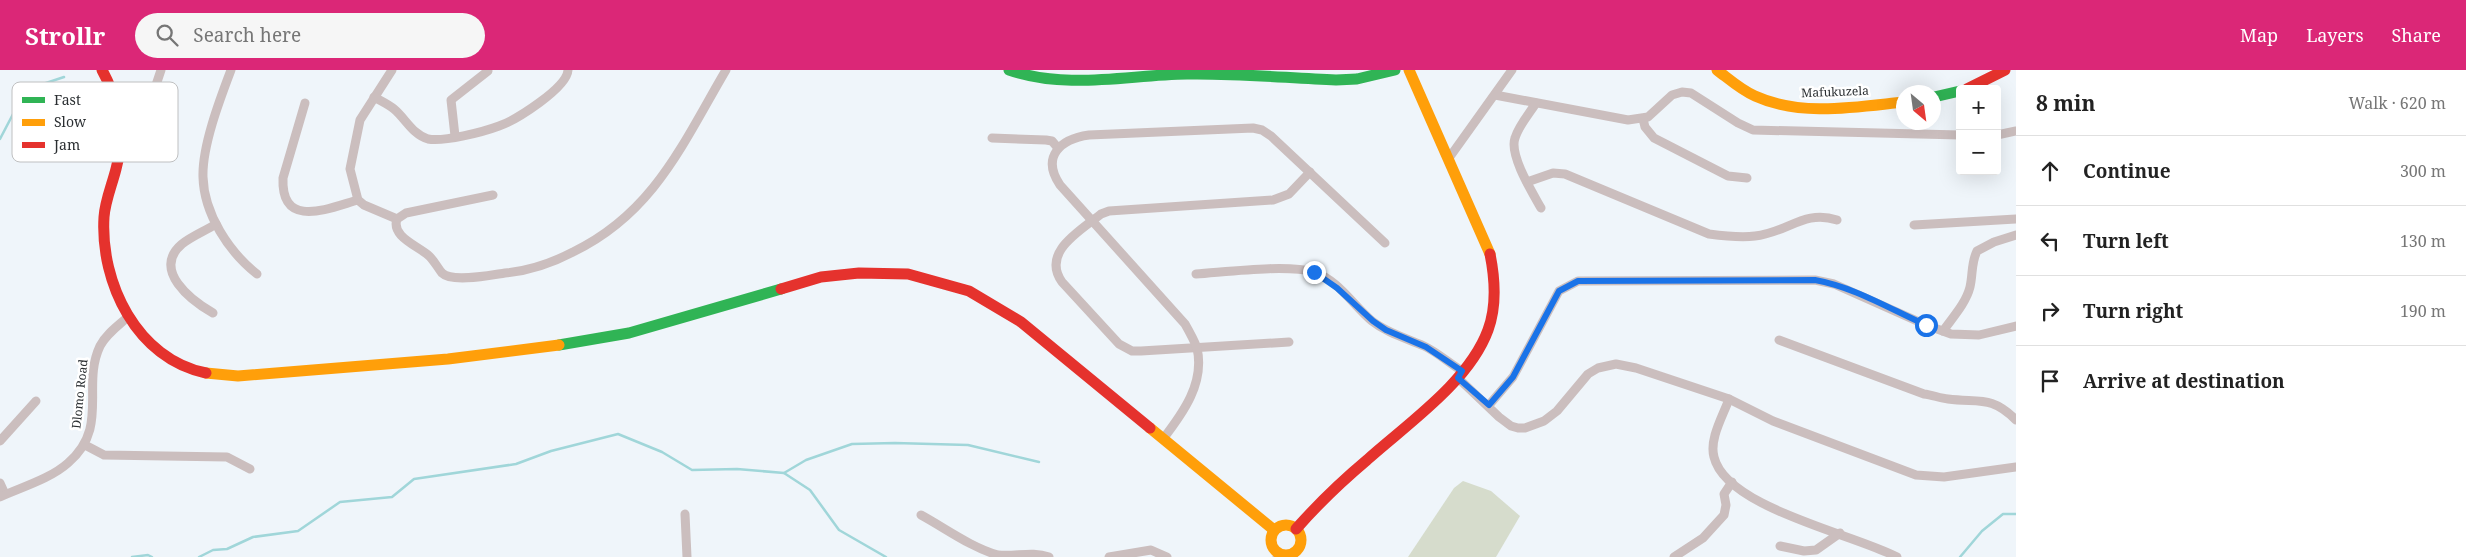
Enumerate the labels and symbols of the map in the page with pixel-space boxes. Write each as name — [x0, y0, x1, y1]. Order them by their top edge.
legend — [12, 82, 178, 162]
street label: Mafukuzela — [1801, 82, 1869, 101]
north arrow — [1896, 85, 1941, 130]
text: Fast — [54, 90, 81, 109]
text: Slow — [54, 112, 87, 131]
text: Jam — [53, 135, 80, 154]
route end — [1303, 261, 1326, 284]
route start — [1915, 314, 1938, 337]
street label: Dlomo Road — [67, 358, 92, 429]

